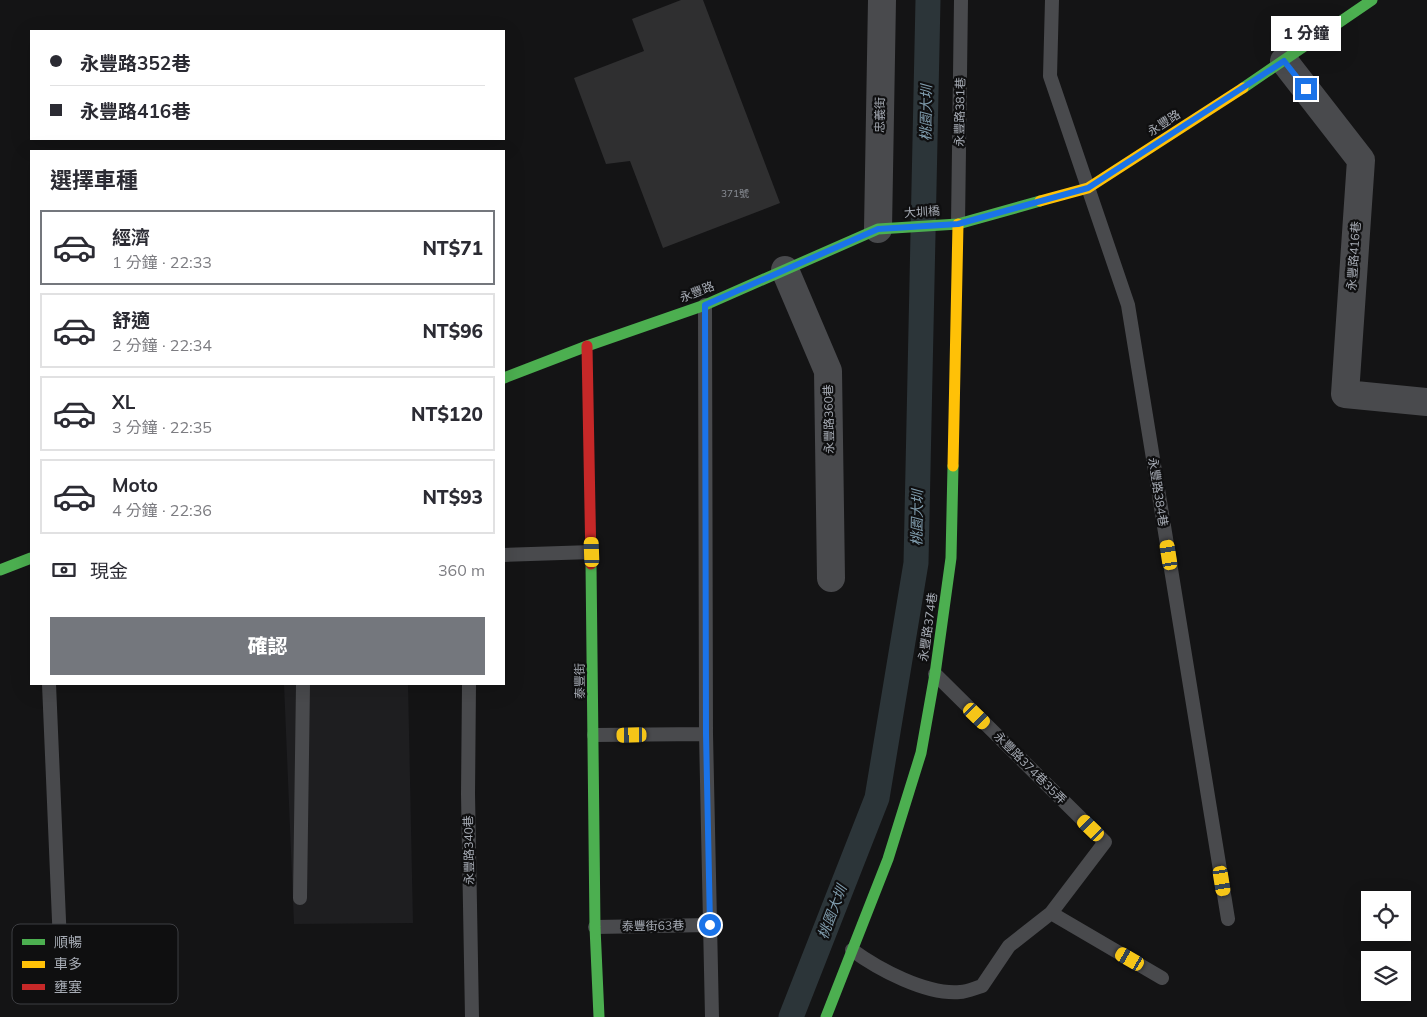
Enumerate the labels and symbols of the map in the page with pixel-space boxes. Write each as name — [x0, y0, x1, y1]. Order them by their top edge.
callout: 1 分鐘 — [1271, 17, 1341, 52]
street label: 永豐路381巷 — [951, 77, 968, 147]
route end — [1295, 78, 1317, 100]
water label: 桃園大圳 — [917, 83, 936, 141]
street label: 忠義街 — [872, 97, 887, 133]
street label: 永豐路 — [1145, 106, 1183, 139]
house number: 371號 — [721, 187, 749, 200]
street label: 大圳橋 — [903, 203, 940, 220]
street label: 永豐路416巷 — [1344, 221, 1363, 291]
street label: 永豐路 — [677, 278, 716, 305]
street label: 永豐路360巷 — [820, 384, 837, 454]
street label: 永豐路384巷 — [1146, 456, 1171, 527]
water label: 桃園大圳 — [908, 488, 927, 546]
car — [583, 537, 600, 567]
car — [1159, 539, 1178, 571]
street label: 永豐路374巷 — [915, 591, 940, 662]
street label: 泰豐街 — [572, 663, 587, 699]
car — [960, 700, 993, 732]
car — [616, 727, 647, 743]
street label: 永豐路374巷35弄 — [991, 728, 1070, 807]
car — [1075, 812, 1107, 844]
street label: 永豐路340巷 — [460, 815, 477, 885]
car — [1212, 865, 1231, 897]
water label: 桃園大圳 — [814, 881, 851, 941]
route start — [699, 914, 721, 936]
street label: 泰豐街63巷 — [622, 917, 684, 934]
legend — [12, 924, 178, 1004]
text: 順暢 — [54, 933, 82, 951]
car — [1113, 945, 1146, 973]
text: 車多 — [54, 955, 82, 973]
text: 壅塞 — [54, 978, 82, 996]

